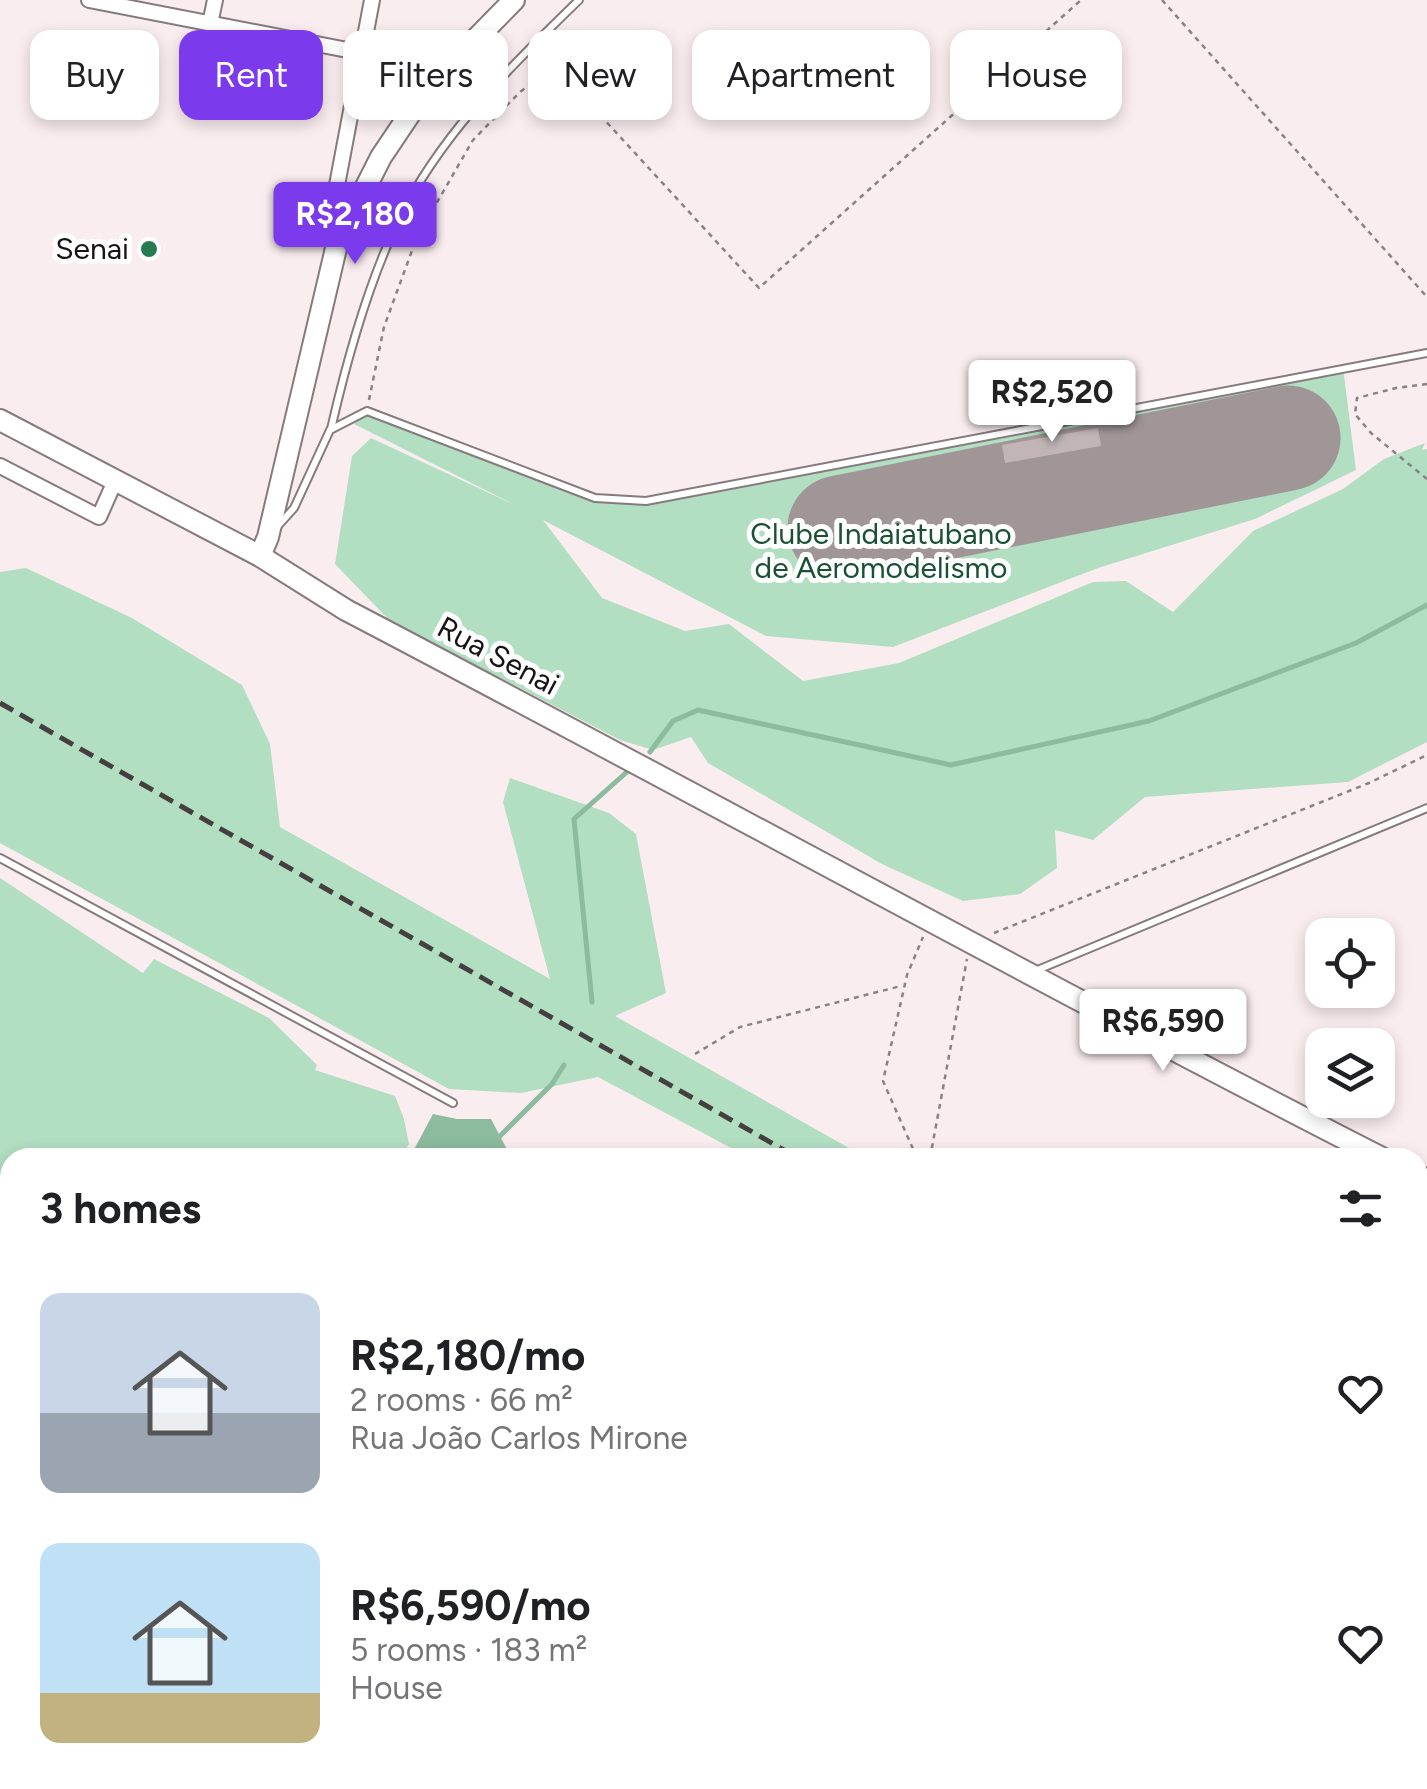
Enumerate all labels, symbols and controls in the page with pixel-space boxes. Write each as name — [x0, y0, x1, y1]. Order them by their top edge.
chip: Buy — [30, 30, 159, 120]
chip: Rent — [179, 30, 323, 120]
chip: Filters — [343, 30, 508, 120]
chip: New — [528, 30, 672, 120]
chip: Apartment — [692, 30, 930, 120]
chip: House — [950, 30, 1122, 120]
pin: R$2,180 — [263, 182, 447, 267]
text: R$2,180 — [296, 195, 414, 233]
place label: Senai — [55, 230, 129, 267]
marker: Senai — [138, 238, 160, 260]
pin: R$2,520 — [960, 360, 1144, 445]
text: R$2,520 — [991, 373, 1113, 411]
park label: Clube Indaiatubano de Aeromodelismo — [750, 515, 1012, 586]
street label: Rua Senai — [431, 608, 565, 703]
map controls — [1305, 918, 1395, 1118]
button: locate — [1305, 918, 1395, 1008]
pin: R$6,590 — [1071, 989, 1255, 1074]
text: R$6,590 — [1101, 1002, 1225, 1040]
button: layers — [1305, 1028, 1395, 1118]
icon: filters — [1333, 1181, 1388, 1236]
text: 3 homes — [40, 1183, 201, 1234]
text: R$2,180/mo — [350, 1330, 585, 1381]
icon: home — [120, 1333, 240, 1453]
icon: heart — [1333, 1366, 1388, 1421]
text: 2 rooms · 66 m² — [350, 1381, 573, 1419]
text: Rua João Carlos Mirone — [350, 1419, 688, 1457]
text: R$6,590/mo — [350, 1580, 591, 1631]
icon: home — [120, 1583, 240, 1703]
icon: heart — [1333, 1616, 1388, 1671]
text: 5 rooms · 183 m² — [350, 1631, 587, 1669]
text: House — [350, 1669, 443, 1707]

